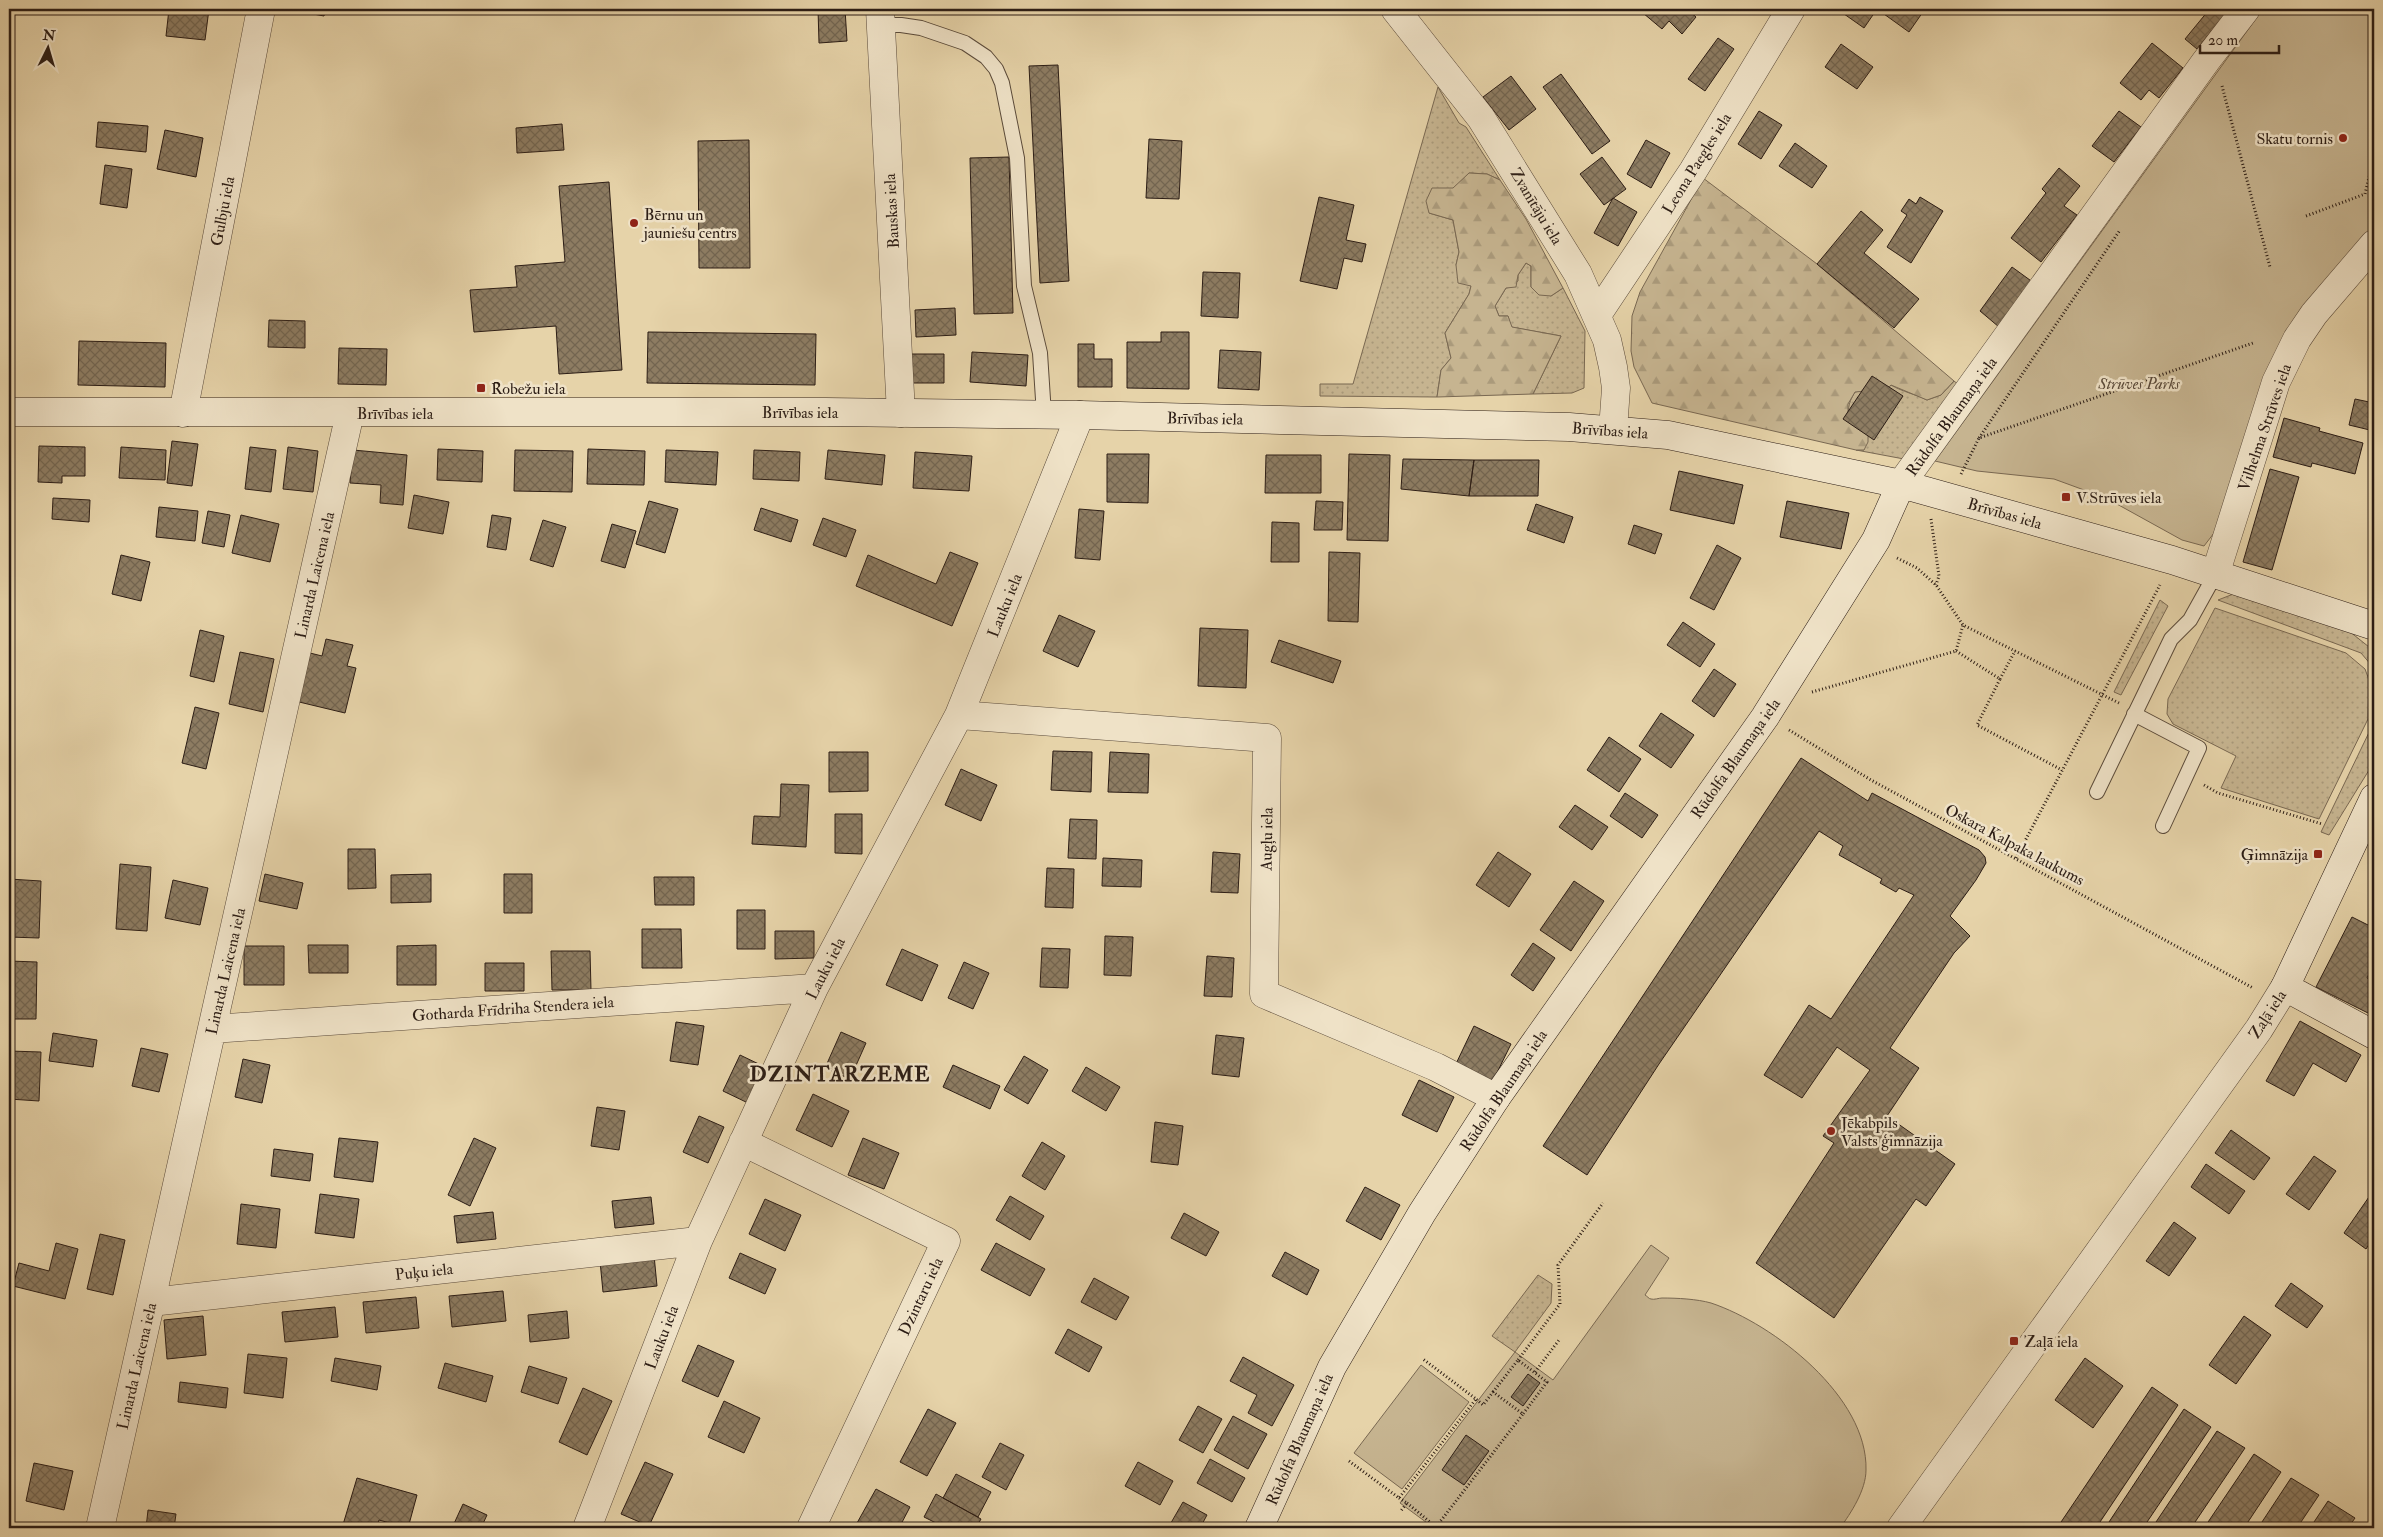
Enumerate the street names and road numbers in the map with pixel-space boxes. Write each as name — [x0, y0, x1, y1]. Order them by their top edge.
street label: Leona Paegles iela — [1658, 109, 1736, 218]
street label: Zvanītāju iela — [1505, 164, 1567, 249]
street label: Bauskas iela — [880, 172, 904, 249]
street label: Gulbju iela — [206, 174, 240, 248]
street label: Rūdolfa Blaumaņa iela — [1902, 353, 2002, 480]
street label: Vilhelma Strūves iela — [2234, 361, 2296, 494]
street label: Brīvības iela — [762, 403, 839, 423]
street label: Brīvības iela — [357, 404, 434, 424]
street label: Brīvības iela — [1167, 408, 1244, 430]
street label: Brīvības iela — [1571, 418, 1649, 444]
street label: Brīvības iela — [1965, 494, 2045, 534]
street label: Linarda Laicena iela — [291, 509, 339, 641]
street label: Lauku iela — [983, 570, 1027, 640]
street label: Rūdolfa Blaumaņa iela — [1687, 694, 1785, 823]
street label: Oskara Kalpaka laukums — [1941, 800, 2088, 891]
street label: Augļu iela — [1256, 807, 1278, 872]
street label: Linarda Laicena iela — [202, 905, 250, 1037]
street label: Lauku iela — [802, 934, 850, 1003]
street label: Zaļā iela — [2245, 986, 2291, 1043]
street label: Gotharda Frīdriha Stendera iela — [412, 992, 615, 1026]
street label: Rūdolfa Blaumaņa iela — [1456, 1026, 1552, 1155]
street label: Dzintaru iela — [894, 1254, 948, 1339]
street label: Puķu iela — [394, 1259, 455, 1285]
street label: Linarda Laicena iela — [113, 1300, 161, 1432]
street label: Lauku iela — [641, 1302, 683, 1372]
street label: Rūdolfa Blaumaņa iela — [1262, 1370, 1338, 1509]

